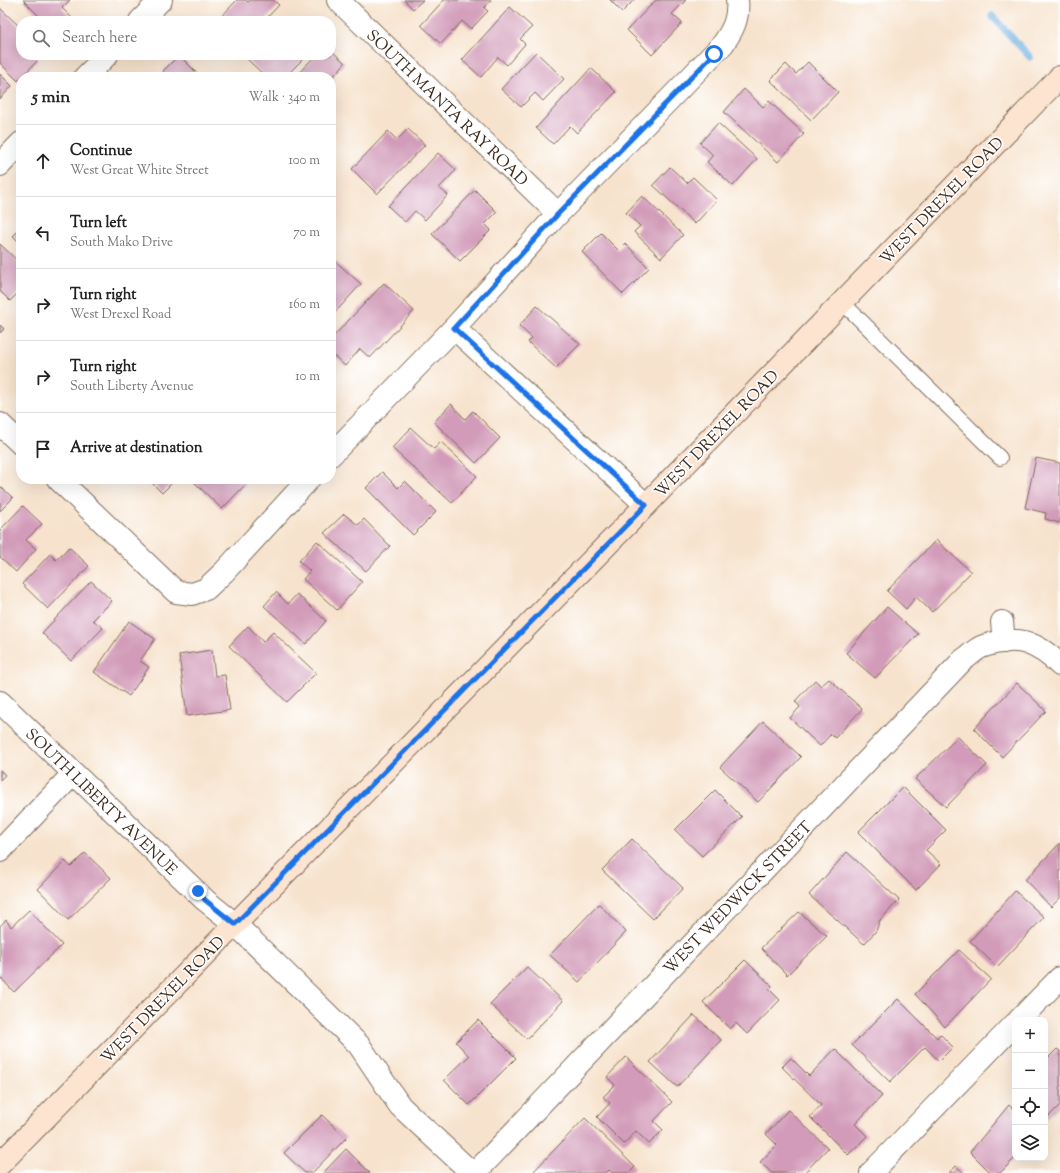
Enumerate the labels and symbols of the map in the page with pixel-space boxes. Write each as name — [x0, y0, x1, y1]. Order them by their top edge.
street label: SOUTH MANTA RAY ROAD — [360, 25, 532, 192]
route start — [705, 45, 723, 63]
street label: WEST DREXEL ROAD — [876, 133, 1010, 271]
street label: WEST DREXEL ROAD — [651, 366, 785, 504]
street label: SOUTH LIBERTY AVENUE — [19, 724, 182, 882]
street label: WEST WEDWICK STREET — [659, 817, 818, 981]
route end — [189, 882, 207, 900]
street label: WEST DREXEL ROAD — [97, 932, 231, 1070]

